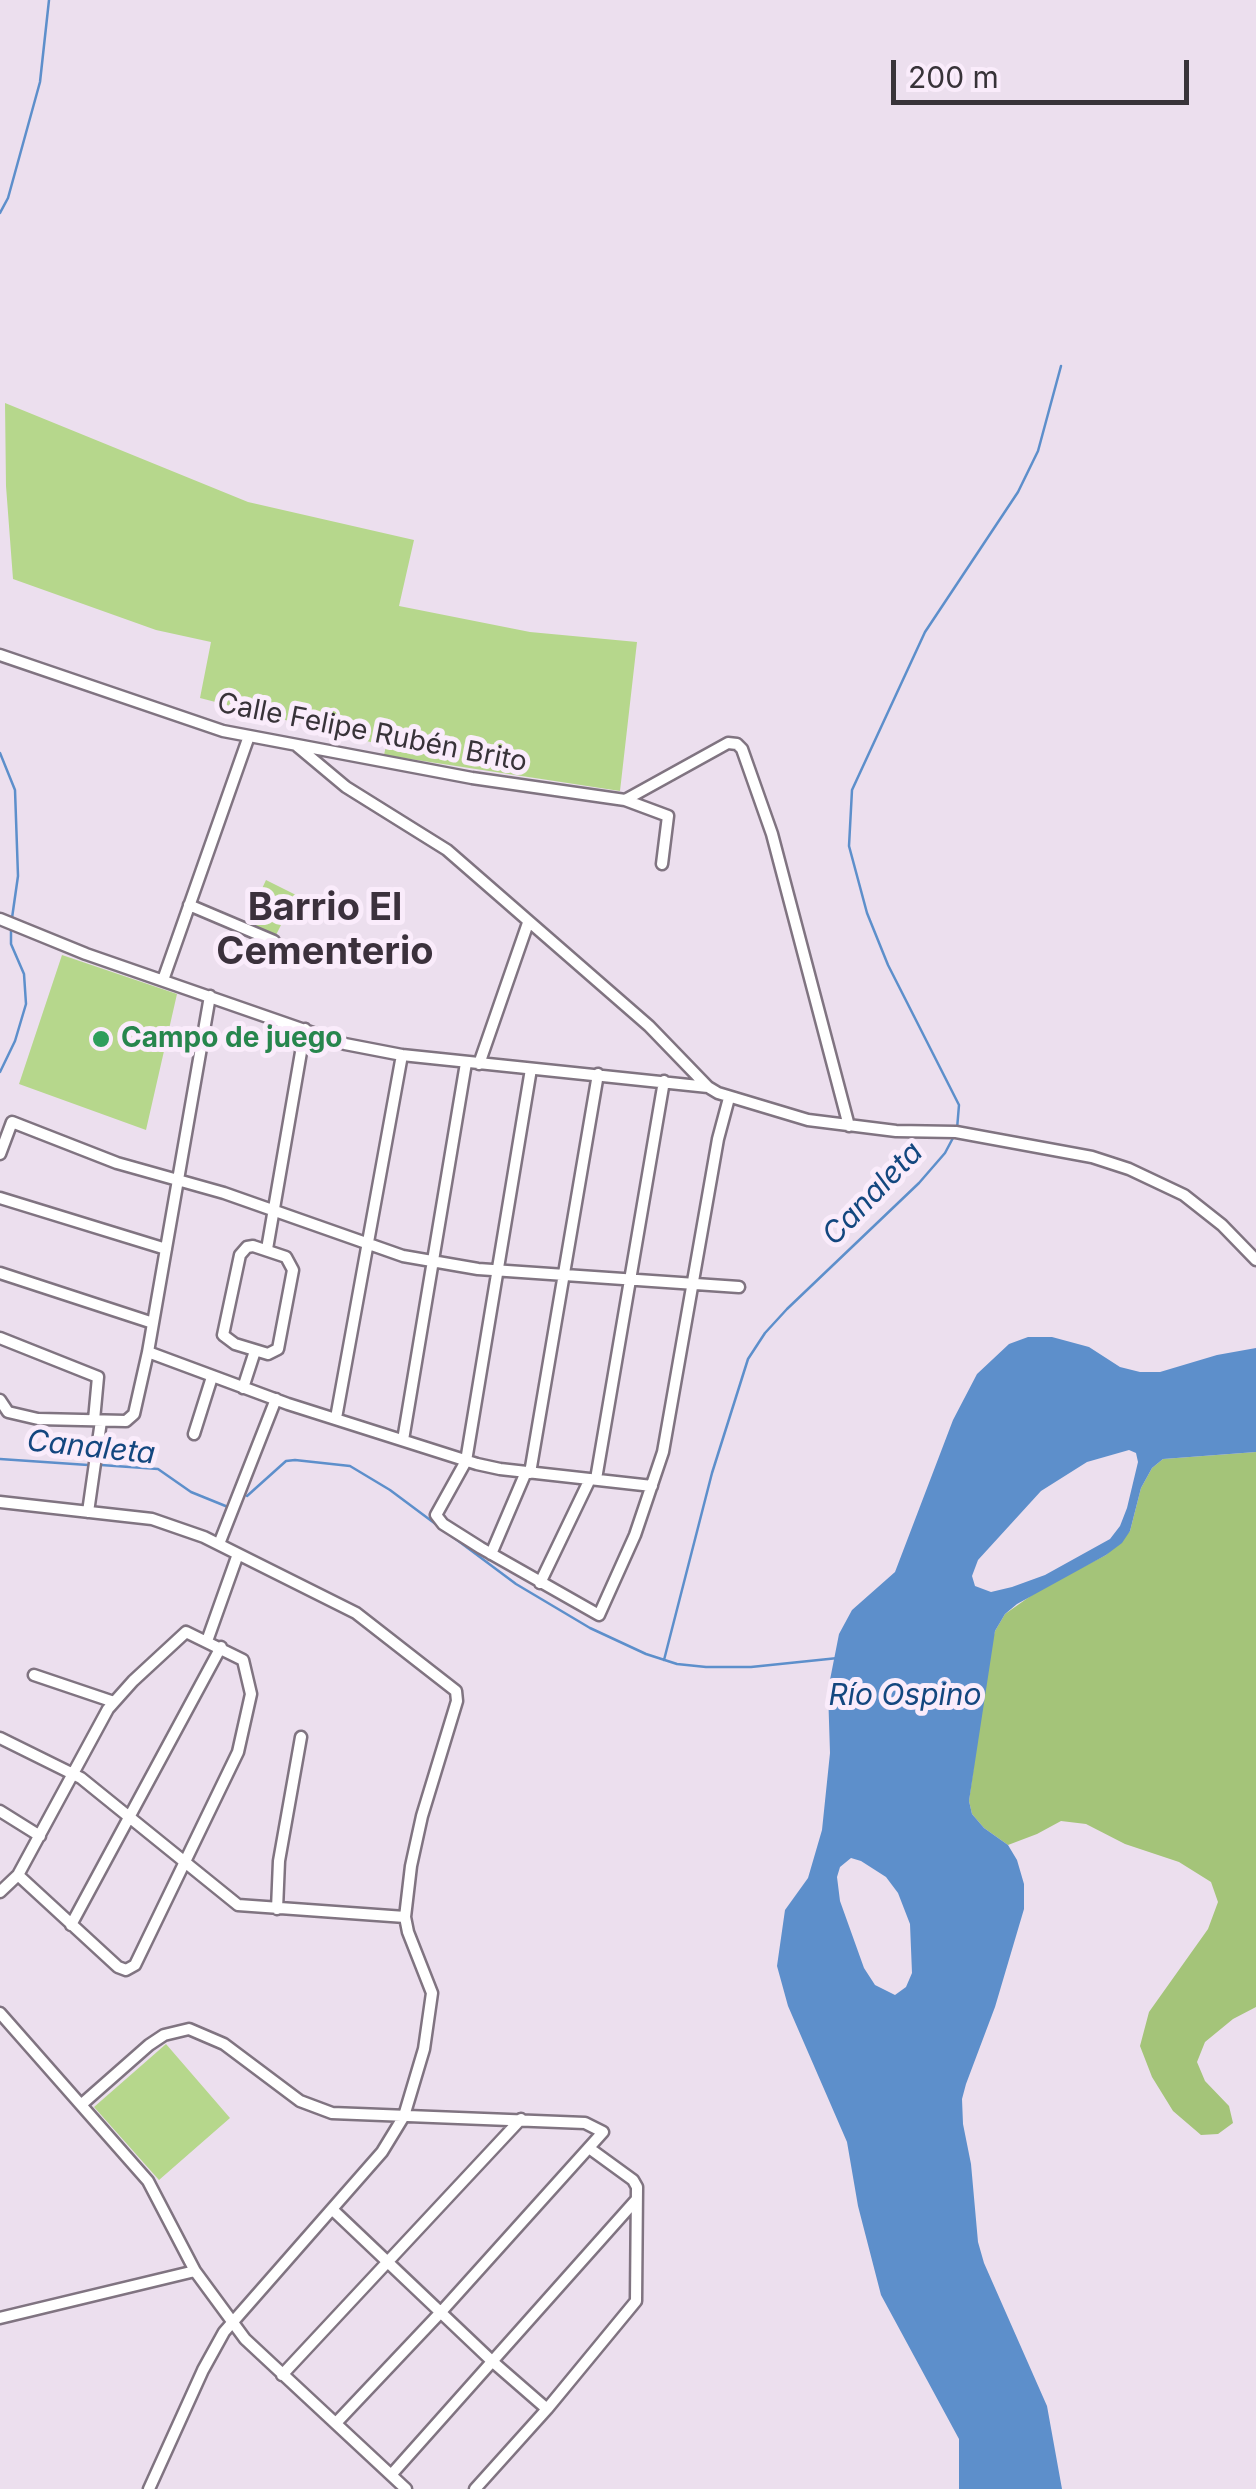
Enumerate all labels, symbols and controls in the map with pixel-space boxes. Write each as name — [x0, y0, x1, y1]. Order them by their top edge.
scale bar — [896, 40, 1194, 102]
text: 200 m — [908, 59, 999, 95]
street label: Calle Felipe Rubén Brito — [214, 686, 530, 780]
district label: Barrio El Cementerio — [216, 886, 434, 976]
place label: Campo de juego — [121, 1022, 342, 1056]
marker: Campo de juego — [90, 1028, 112, 1050]
water label: Canaleta — [815, 1135, 931, 1253]
water label: Canaleta — [25, 1423, 157, 1473]
water label: Río Ospino — [828, 1678, 982, 1714]

